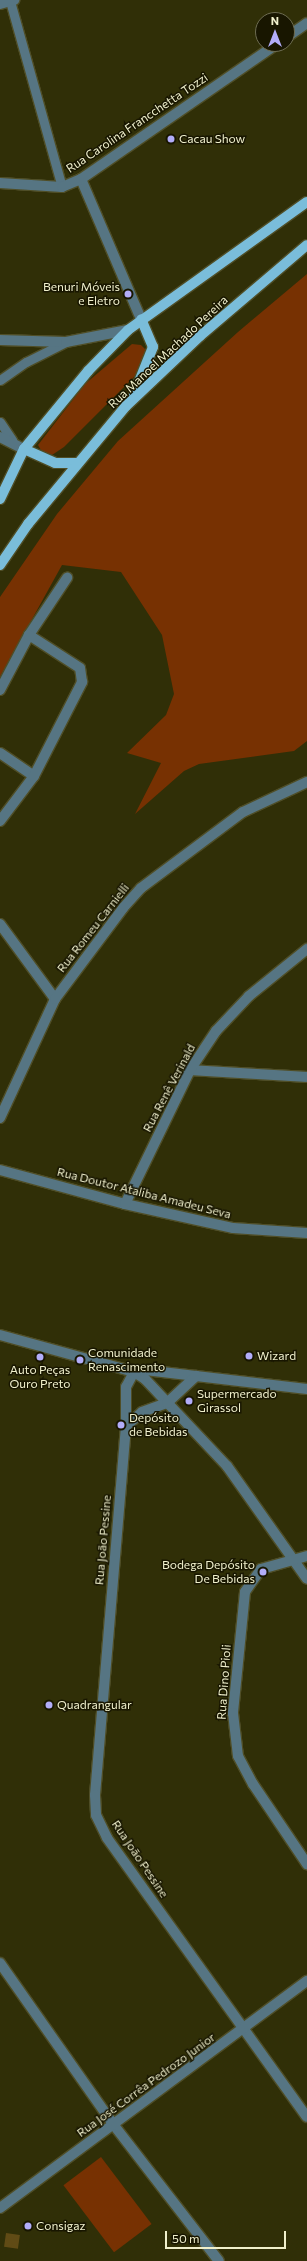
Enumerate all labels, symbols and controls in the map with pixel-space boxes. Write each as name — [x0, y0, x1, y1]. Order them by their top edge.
north arrow — [255, 12, 295, 52]
text: N — [271, 14, 279, 27]
street label: Rua Carolina Francchetta Tozzi — [63, 70, 211, 176]
place label: Cacau Show — [179, 132, 245, 146]
marker: Cacau Show — [166, 134, 176, 144]
place label: Benuri Móveis e Eletro — [43, 280, 120, 308]
marker: Benuri Móveis e Eletro — [123, 289, 133, 299]
street label: Rua Manoel Machado Pereira — [105, 293, 231, 411]
street label: Rua Romeu Carnielli — [54, 881, 132, 975]
street label: Rua Renê Verinald — [140, 1042, 198, 1134]
street label: Rua Doutor Ataliba Amadeu Seva — [56, 1164, 232, 1222]
place label: Comunidade Renascimento — [88, 1346, 165, 1374]
place label: Wizard — [257, 1349, 296, 1363]
marker: Wizard — [244, 1351, 254, 1361]
marker: Auto Peças Ouro Preto — [35, 1352, 45, 1362]
marker: Comunidade Renascimento — [75, 1355, 85, 1365]
place label: Auto Peças Ouro Preto — [10, 1363, 70, 1391]
place label: Supermercado Girassol — [197, 1387, 277, 1415]
marker: Supermercado Girassol — [184, 1396, 194, 1406]
place label: Depósito de Bebidas — [129, 1411, 187, 1439]
marker: Depósito de Bebidas — [116, 1420, 126, 1430]
street label: Rua João Pessine — [92, 1494, 114, 1586]
place label: Bodega Depósito De Bebidas — [162, 1558, 255, 1586]
marker: Bodega Depósito De Bebidas — [258, 1567, 268, 1577]
street label: Rua Dino Pioli — [214, 1644, 234, 1720]
place label: Quadrangular — [57, 1698, 132, 1712]
marker: Quadrangular — [44, 1700, 54, 1710]
street label: Rua João Pessine — [109, 1817, 171, 1901]
street label: Rua José Corrêa Pedrozo Junior — [74, 2030, 218, 2140]
place label: Consigaz — [36, 2219, 85, 2233]
marker: Consigaz — [23, 2221, 33, 2231]
scale bar — [167, 2223, 288, 2249]
text: 50 m — [172, 2231, 200, 2245]

